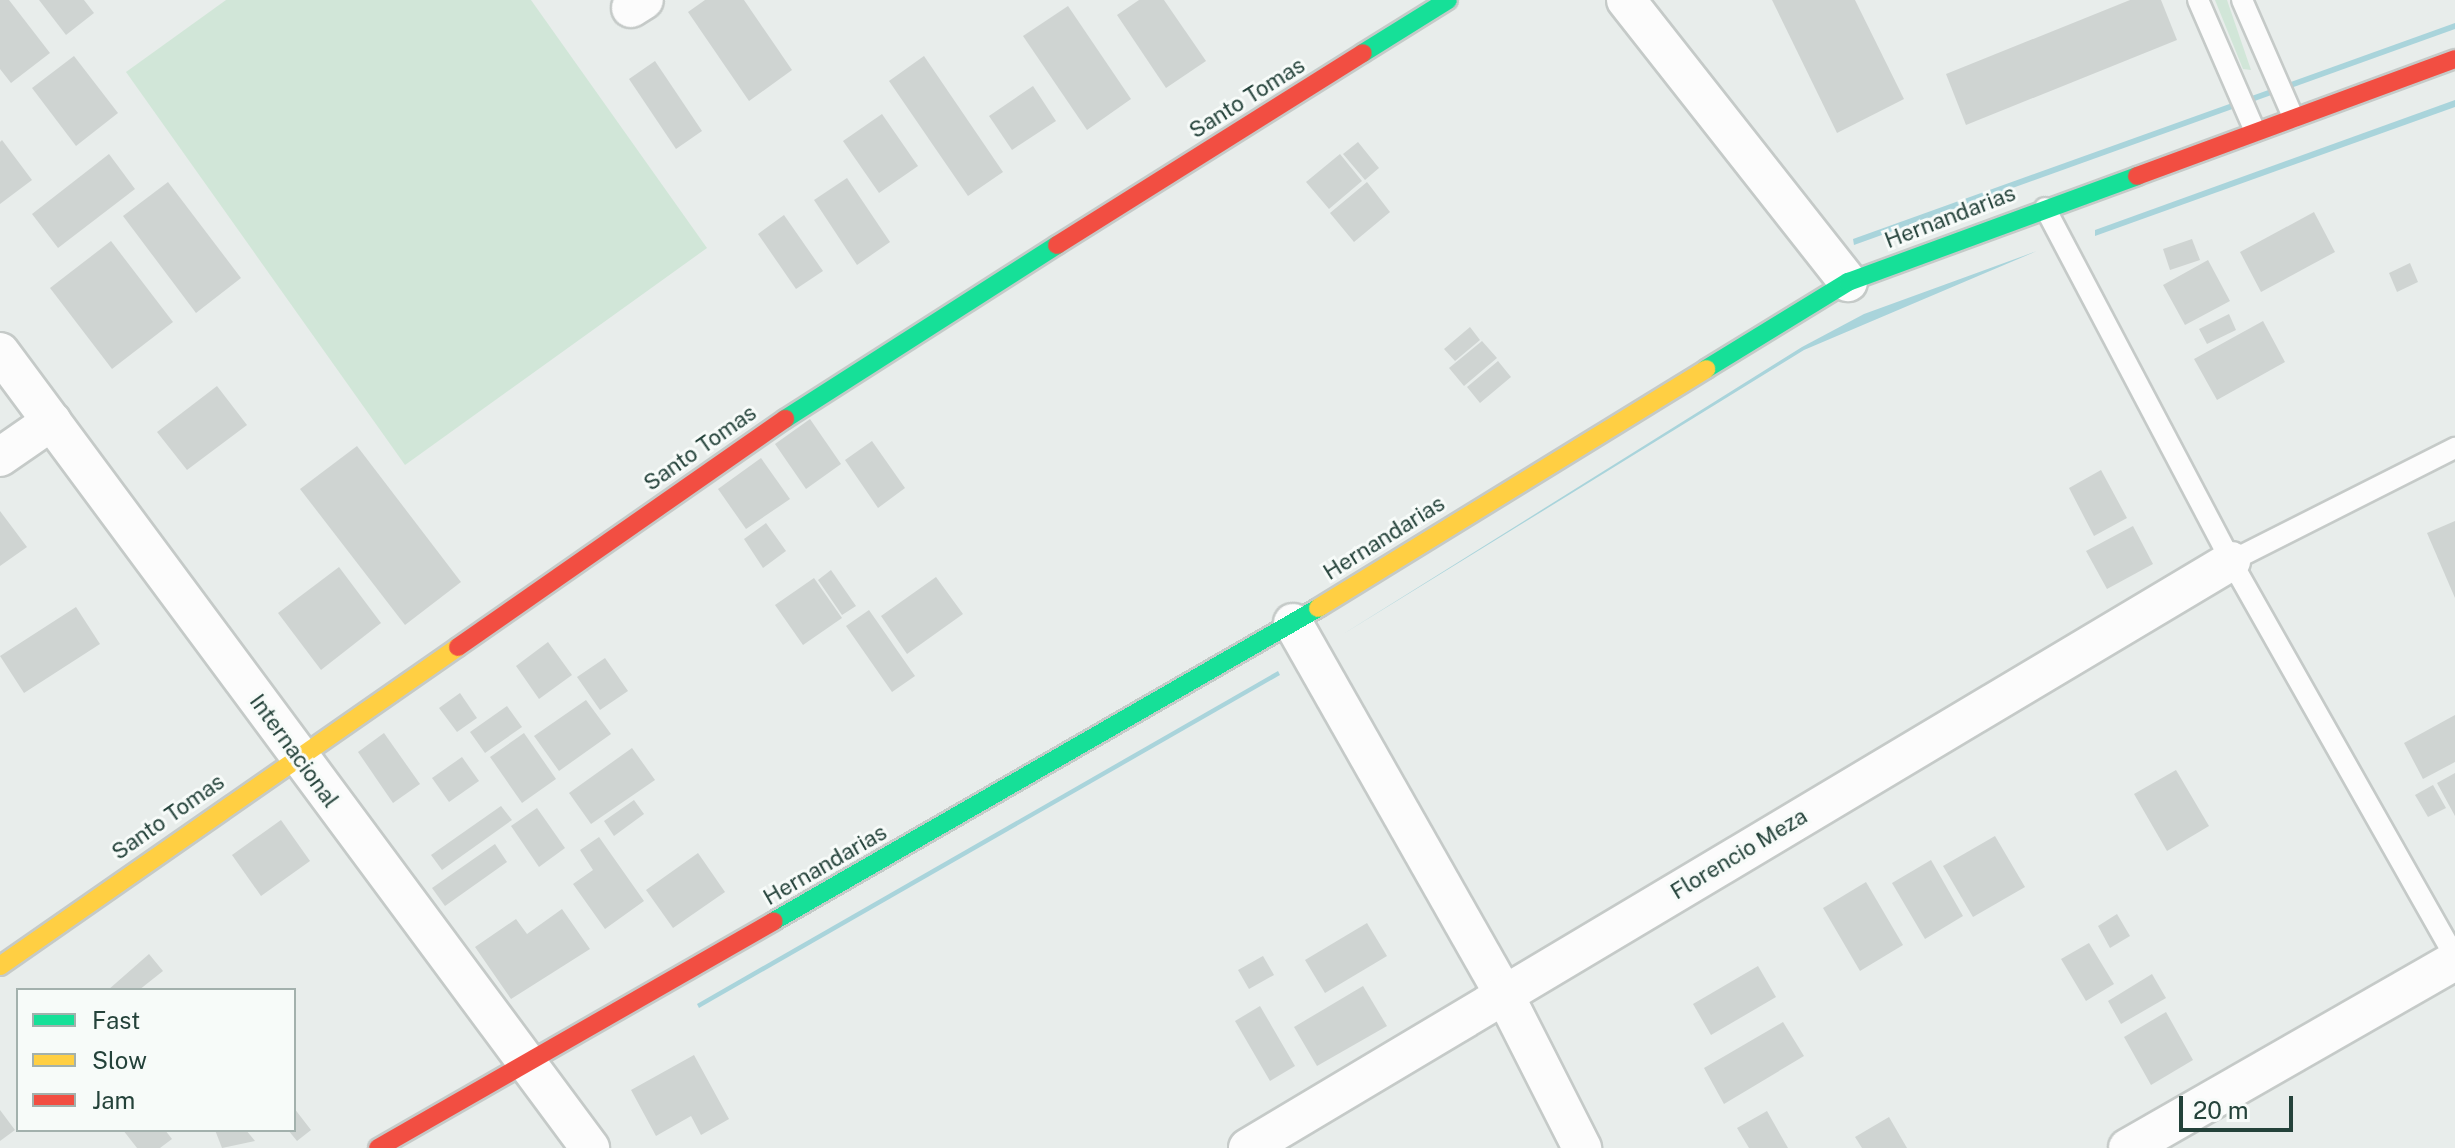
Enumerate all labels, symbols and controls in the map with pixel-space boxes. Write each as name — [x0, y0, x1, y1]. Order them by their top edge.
street label: Santo Tomas — [1184, 52, 1310, 144]
street label: Hernandarias — [1881, 180, 2019, 254]
street label: Santo Tomas — [639, 400, 761, 496]
street label: Hernandarias — [1319, 490, 1449, 586]
street label: Internacional — [244, 689, 344, 813]
street label: Santo Tomas — [107, 769, 229, 865]
street label: Florencio Meza — [1666, 803, 1812, 905]
street label: Hernandarias — [759, 819, 891, 911]
legend — [16, 988, 296, 1132]
text: Fast — [92, 1006, 140, 1034]
text: Slow — [92, 1046, 147, 1074]
scale bar — [2183, 1080, 2297, 1130]
text: Jam — [92, 1086, 135, 1114]
text: 20 m — [2193, 1096, 2249, 1124]

